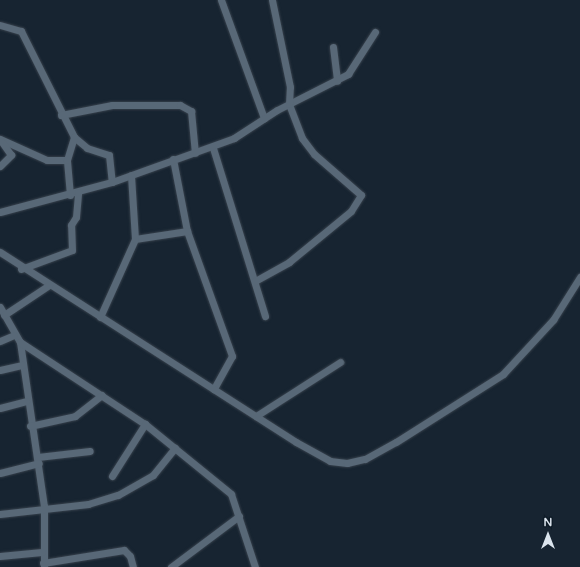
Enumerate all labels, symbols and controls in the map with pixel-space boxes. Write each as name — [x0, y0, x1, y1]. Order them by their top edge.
north arrow — [528, 515, 568, 555]
text: N — [544, 516, 552, 529]

